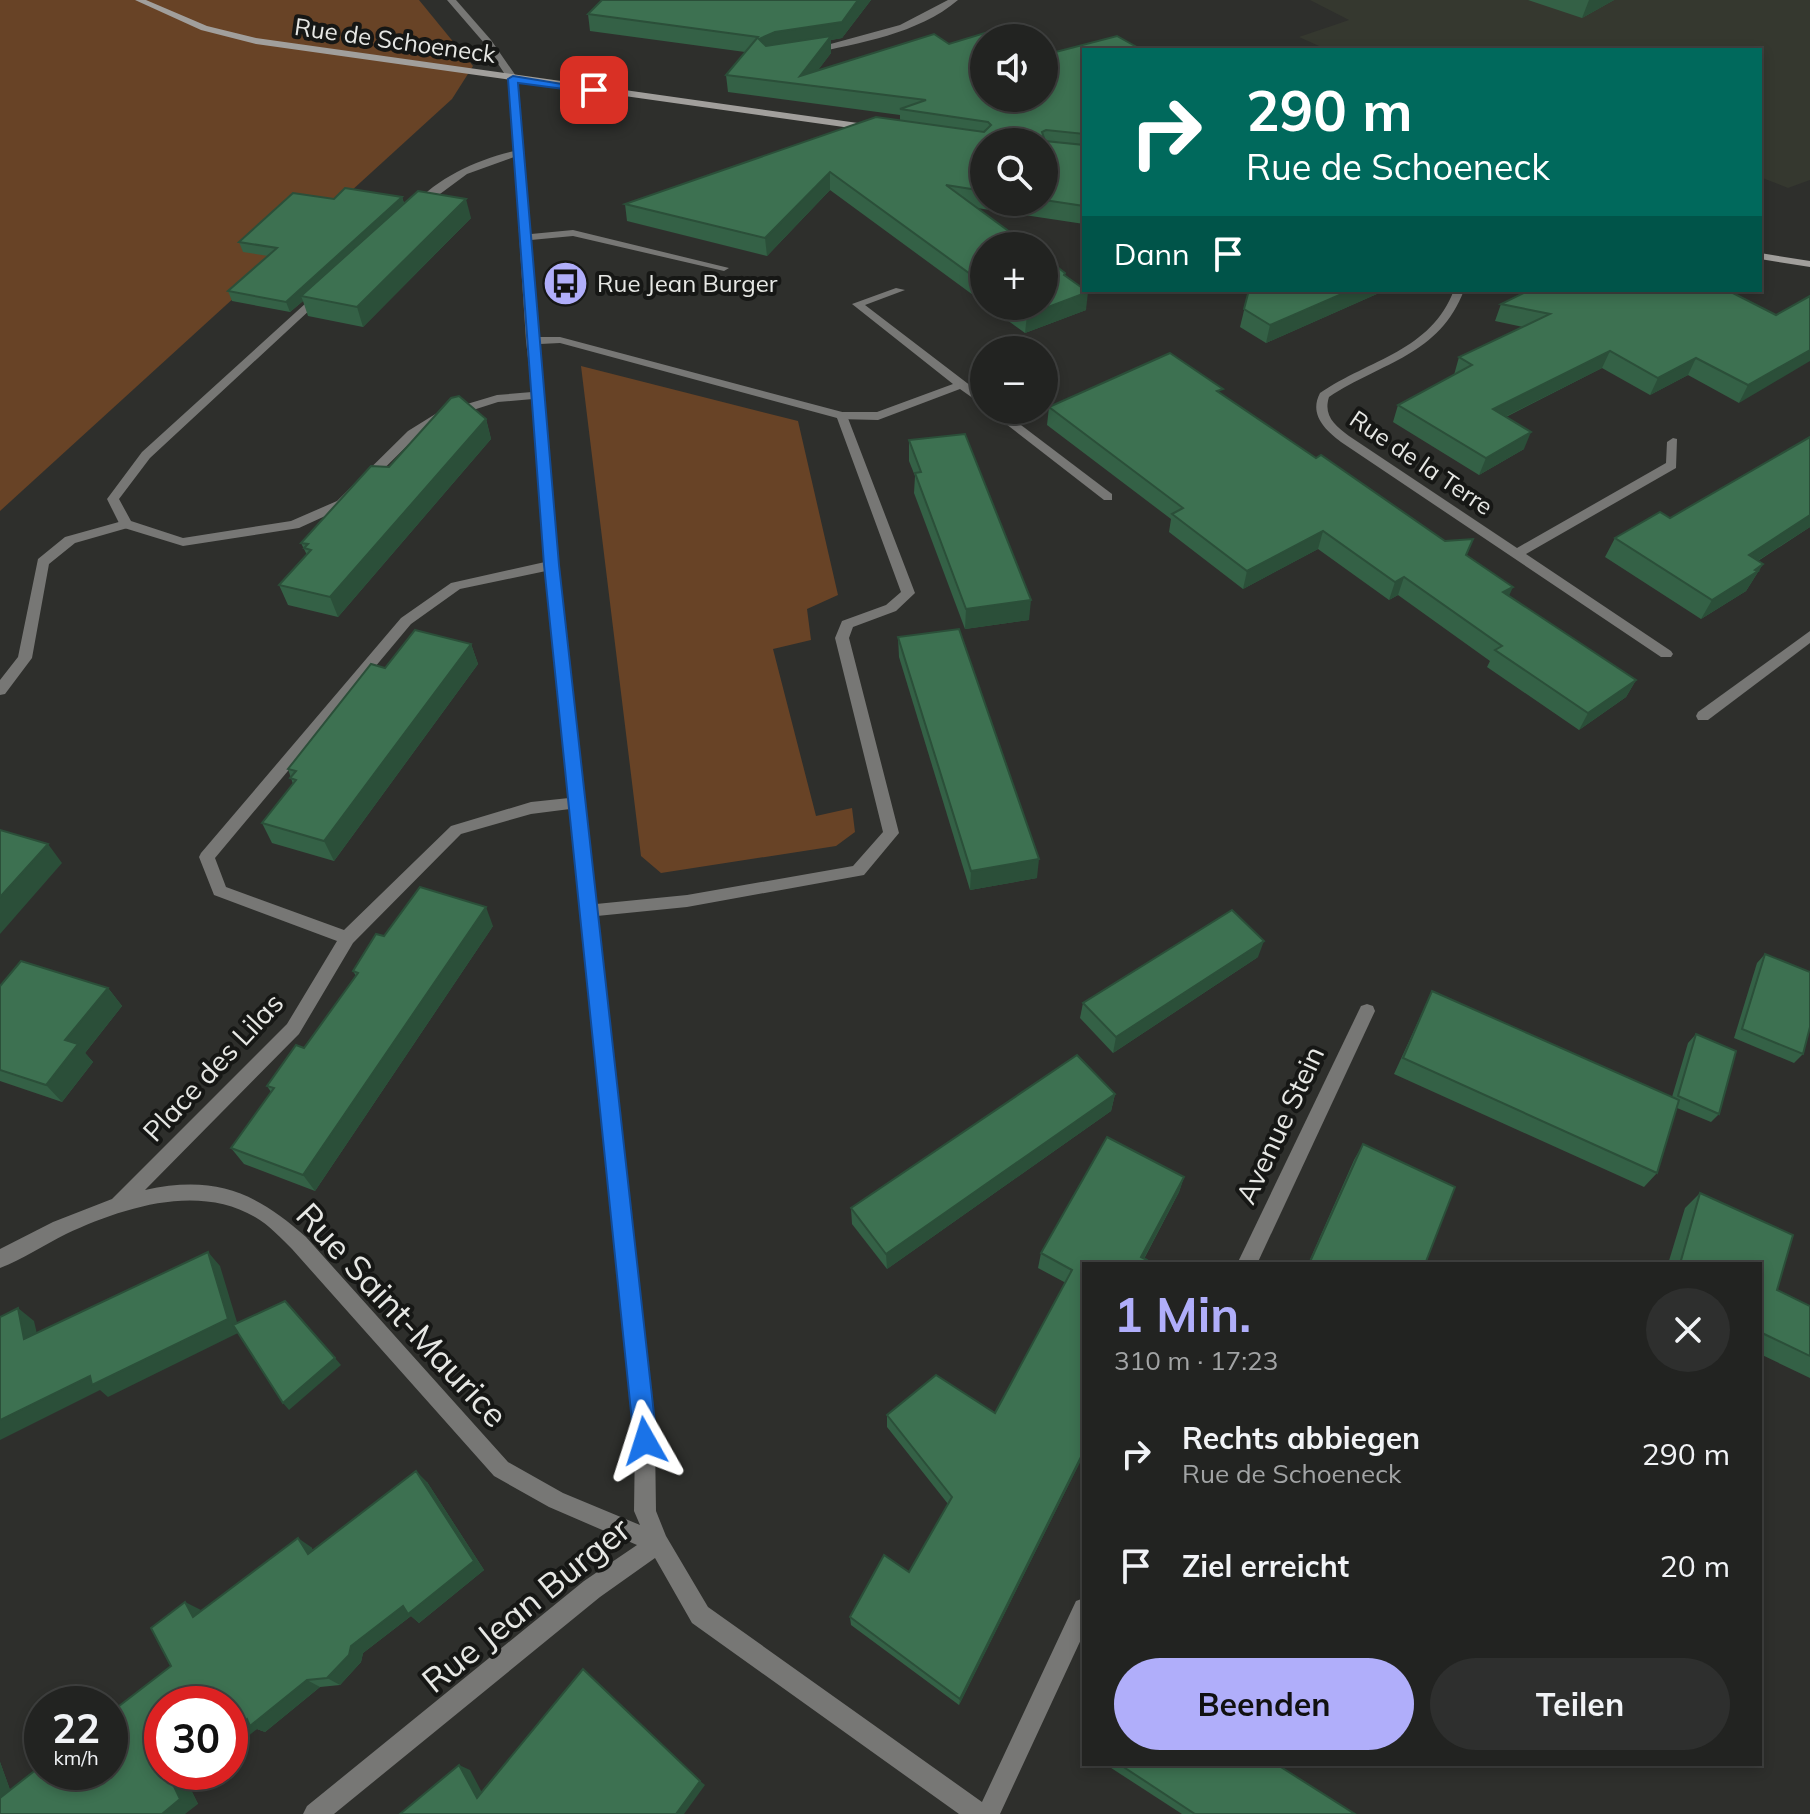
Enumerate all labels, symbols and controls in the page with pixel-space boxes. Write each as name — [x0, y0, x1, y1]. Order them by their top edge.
street label: Rue de Schoeneck — [293, 11, 498, 69]
map controls — [970, 24, 1058, 424]
button: sound — [970, 24, 1058, 112]
pin — [560, 56, 628, 124]
icon: arrive — [572, 68, 616, 112]
text: 290 m — [1246, 75, 1413, 145]
icon: right — [1114, 80, 1218, 184]
button: search — [970, 128, 1058, 216]
text: Rue de Schoeneck — [1246, 144, 1550, 189]
button: + — [970, 232, 1058, 320]
icon: arrive — [1206, 232, 1250, 276]
text: Dann — [1114, 235, 1190, 273]
bus stop icon: Rue Jean Burger — [542, 260, 590, 308]
place label: Rue Jean Burger — [597, 268, 778, 298]
button: − — [970, 336, 1058, 424]
street label: Rue de la Terre — [1344, 403, 1499, 521]
street label: Place des Lilas — [135, 985, 290, 1148]
street label: Avenue Stein — [1228, 1040, 1331, 1209]
street label: Rue Saint-Maurice — [287, 1194, 517, 1436]
text: 1 Min. — [1114, 1284, 1251, 1344]
button: close — [1646, 1288, 1730, 1372]
text: 310 m · 17:23 — [1114, 1344, 1278, 1377]
position arrow — [603, 1399, 687, 1483]
text: Rechts abbiegen — [1182, 1419, 1420, 1457]
icon: right — [1114, 1432, 1158, 1476]
text: 290 m — [1642, 1435, 1730, 1473]
text: Rue de Schoeneck — [1182, 1457, 1401, 1490]
street label: Rue Jean Burger — [413, 1507, 639, 1702]
icon: arrive — [1114, 1544, 1158, 1588]
text: Ziel erreicht — [1182, 1547, 1349, 1585]
text: 20 m — [1660, 1547, 1730, 1585]
button: Beenden — [1114, 1658, 1414, 1750]
button: Teilen — [1430, 1658, 1730, 1750]
speed limit sign: 30 — [144, 1686, 248, 1790]
text: 22 — [52, 1703, 100, 1753]
text: km/h — [53, 1745, 99, 1770]

